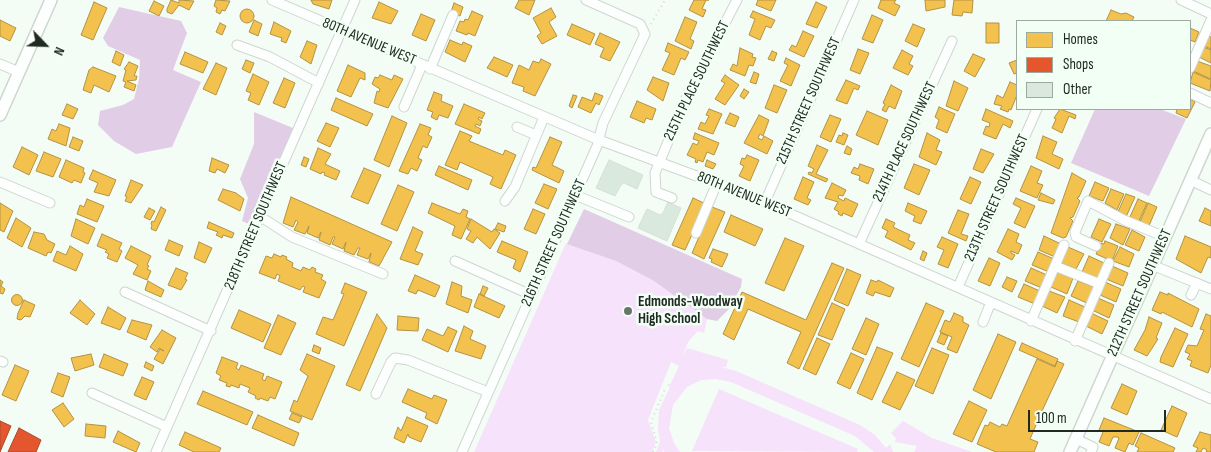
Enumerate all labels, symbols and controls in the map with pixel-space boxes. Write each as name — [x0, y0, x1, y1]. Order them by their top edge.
street label: 80TH AVENUE WEST — [320, 14, 418, 70]
street label: 215TH PLACE SOUTHWEST — [660, 18, 734, 144]
north arrow — [20, 20, 70, 70]
legend — [1016, 20, 1191, 110]
text: Homes — [1063, 30, 1098, 49]
street label: 215TH STREET SOUTHWEST — [773, 35, 845, 167]
text: N — [50, 44, 68, 58]
text: Shops — [1063, 55, 1094, 74]
street label: 214TH PLACE SOUTHWEST — [869, 79, 941, 205]
text: Other — [1063, 80, 1092, 99]
street label: 213TH STREET SOUTHWEST — [961, 132, 1033, 264]
street label: 218TH STREET SOUTHWEST — [221, 159, 291, 293]
street label: 80TH AVENUE WEST — [694, 168, 794, 222]
street label: 216TH STREET SOUTHWEST — [518, 177, 590, 309]
street label: 212TH STREET SOUTHWEST — [1104, 227, 1176, 359]
place label: Edmonds-Woodway High School — [638, 293, 743, 328]
marker: Edmonds-Woodway High School — [622, 305, 634, 317]
scale bar — [1031, 400, 1168, 432]
text: 100 m — [1036, 409, 1067, 428]

